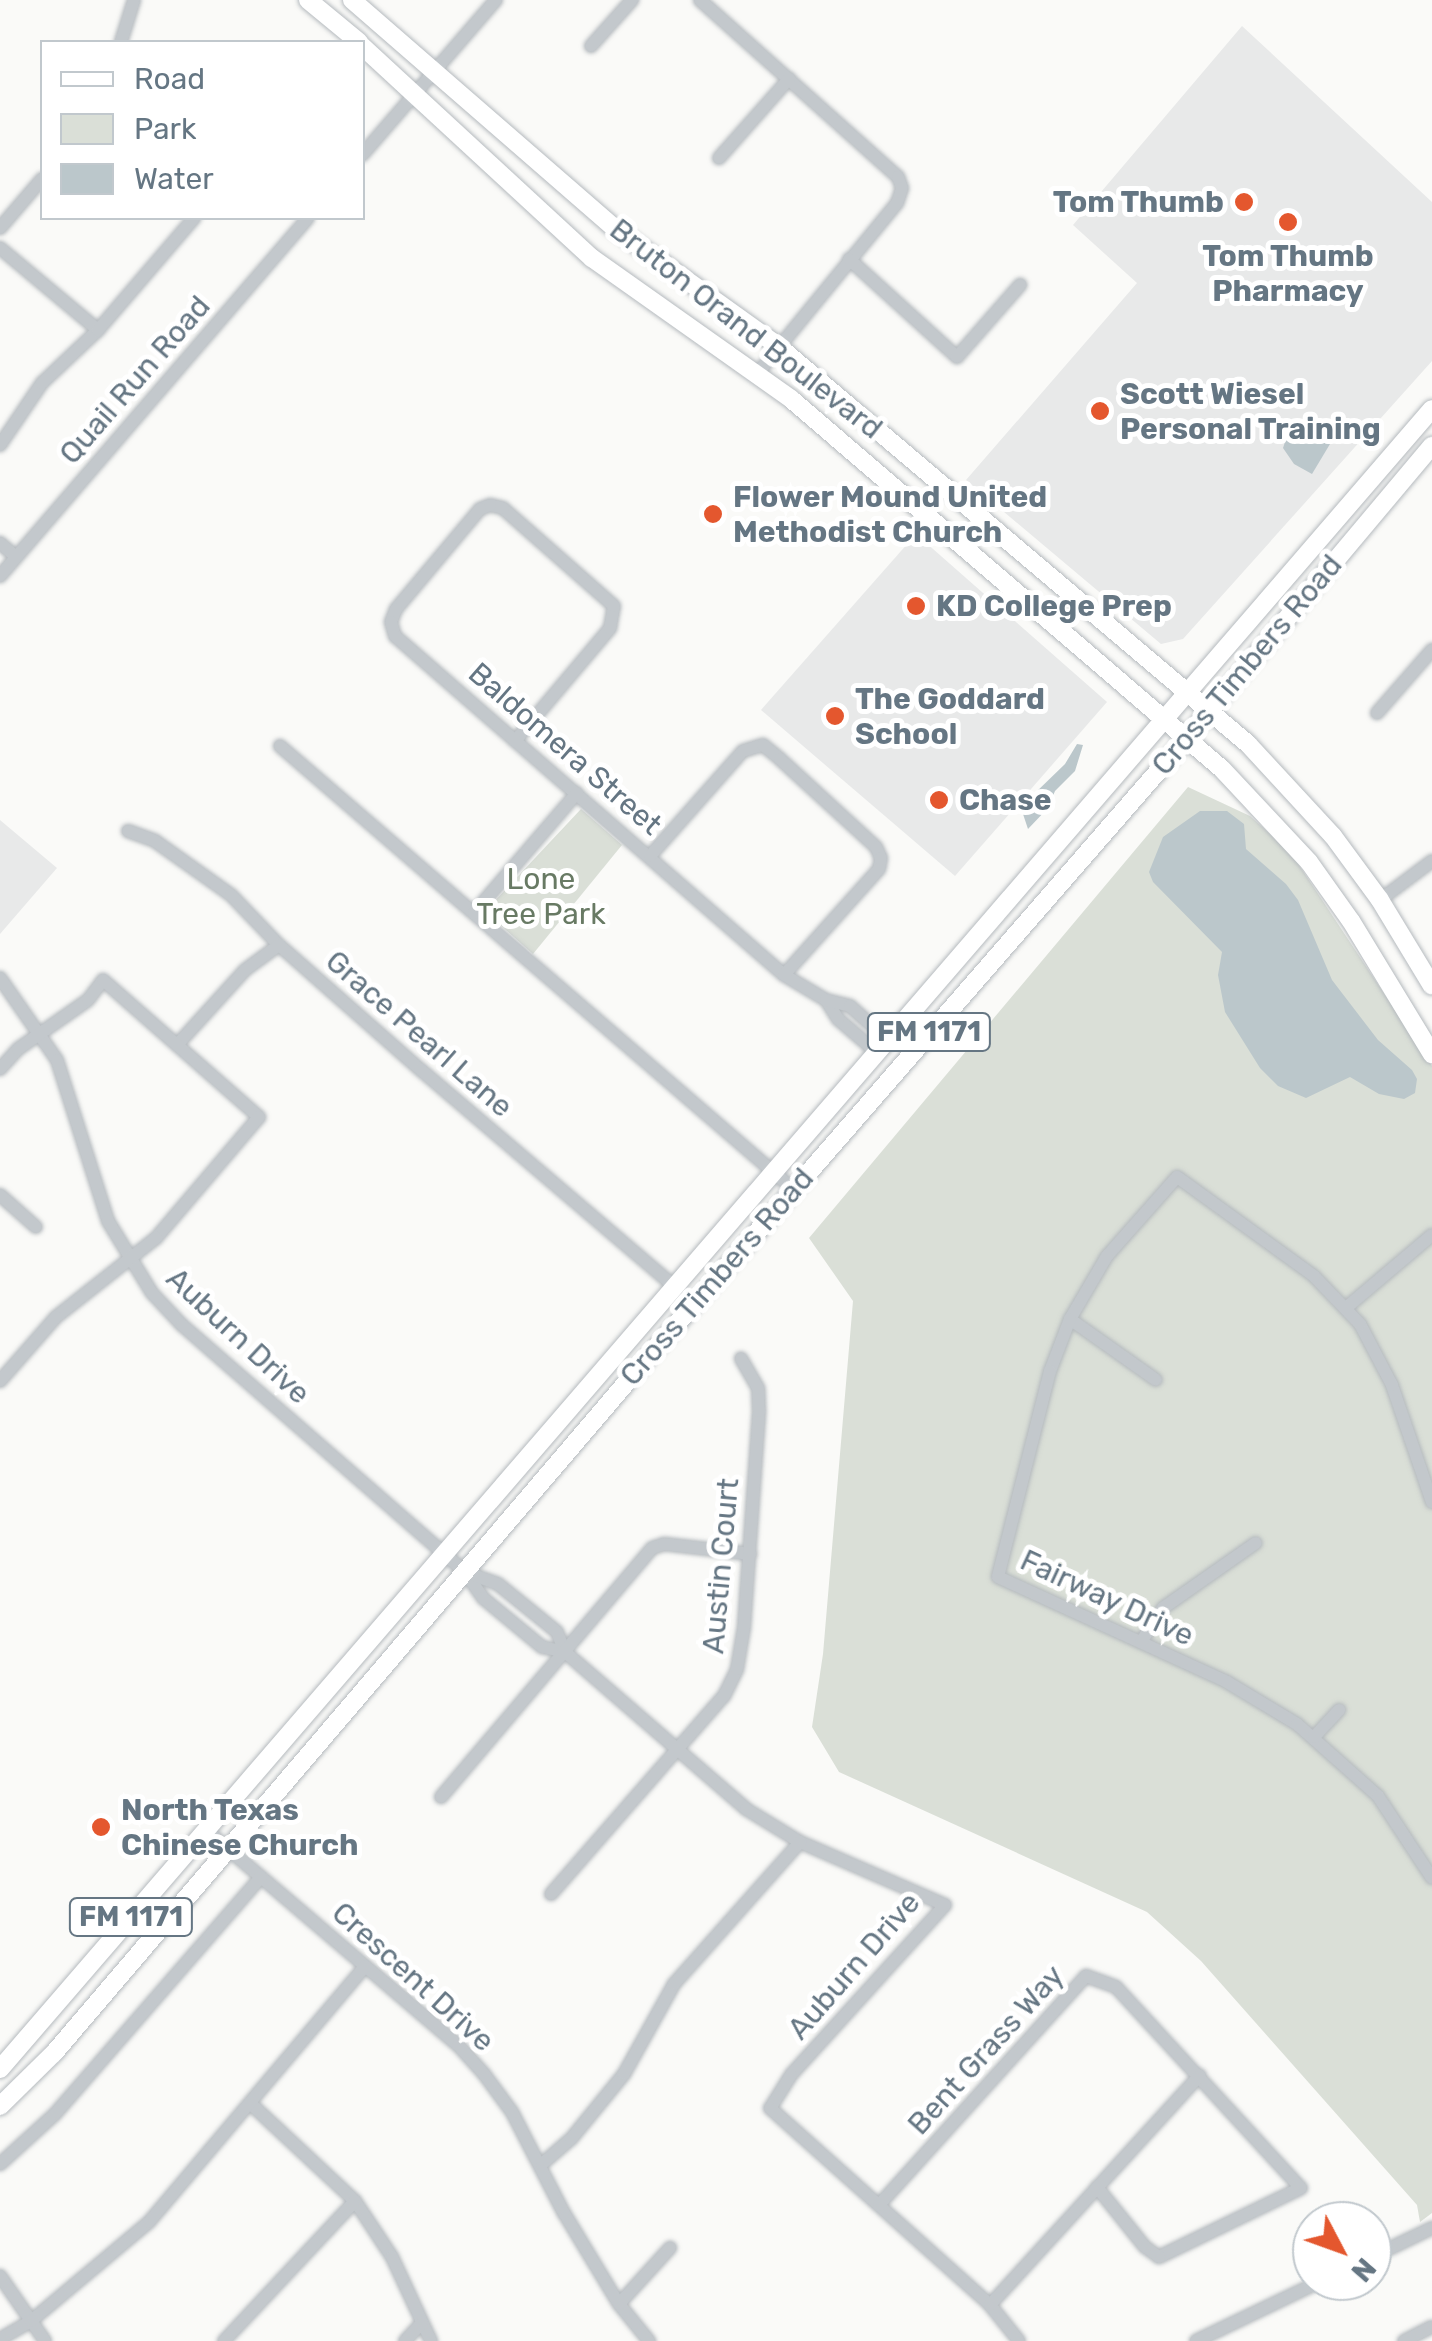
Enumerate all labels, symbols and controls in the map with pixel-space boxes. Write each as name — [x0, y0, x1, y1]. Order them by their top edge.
legend — [40, 40, 365, 220]
text: Road — [134, 61, 205, 97]
text: Park — [134, 111, 196, 147]
text: Water — [134, 161, 214, 197]
place label: Tom Thumb — [1052, 184, 1224, 220]
marker: Tom Thumb — [1233, 191, 1255, 213]
street label: Bruton Orand Boulevard — [603, 211, 889, 447]
marker: Tom Thumb Pharmacy — [1277, 211, 1299, 233]
place label: Tom Thumb Pharmacy — [1202, 238, 1374, 308]
street label: Quail Run Road — [52, 289, 218, 471]
place label: Scott Wiesel Personal Training — [1120, 376, 1382, 446]
marker: Scott Wiesel Personal Training — [1089, 400, 1111, 422]
place label: Flower Mound United Methodist Church — [733, 479, 1048, 550]
marker: Flower Mound United Methodist Church — [702, 503, 724, 525]
street label: Cross Timbers Road — [1144, 547, 1350, 783]
place label: KD College Prep — [936, 588, 1172, 624]
marker: KD College Prep — [905, 595, 927, 617]
street label: Baldomera Street — [461, 655, 669, 843]
place label: The Goddard School — [855, 681, 1045, 752]
marker: The Goddard School — [824, 705, 846, 727]
place label: Chase — [959, 782, 1052, 818]
marker: Chase — [928, 789, 950, 811]
park label: Lone Tree Park — [476, 861, 606, 932]
street label: Grace Pearl Lane — [318, 943, 520, 1125]
road number: FM 1171 — [866, 1009, 992, 1055]
street label: Cross Timbers Road — [612, 1161, 822, 1393]
street label: Auburn Drive — [159, 1260, 317, 1412]
street label: Austin Court — [695, 1477, 747, 1655]
street label: Fairway Drive — [1014, 1542, 1200, 1654]
place label: North Texas Chinese Church — [121, 1792, 359, 1862]
marker: North Texas Chinese Church — [90, 1816, 112, 1838]
street label: Auburn Drive — [780, 1885, 928, 2047]
road number: FM 1171 — [68, 1894, 194, 1940]
street label: Crescent Drive — [324, 1895, 502, 2059]
street label: Bent Grass Way — [900, 1958, 1072, 2142]
north arrow — [1292, 2201, 1392, 2301]
text: N — [1344, 2251, 1383, 2288]

